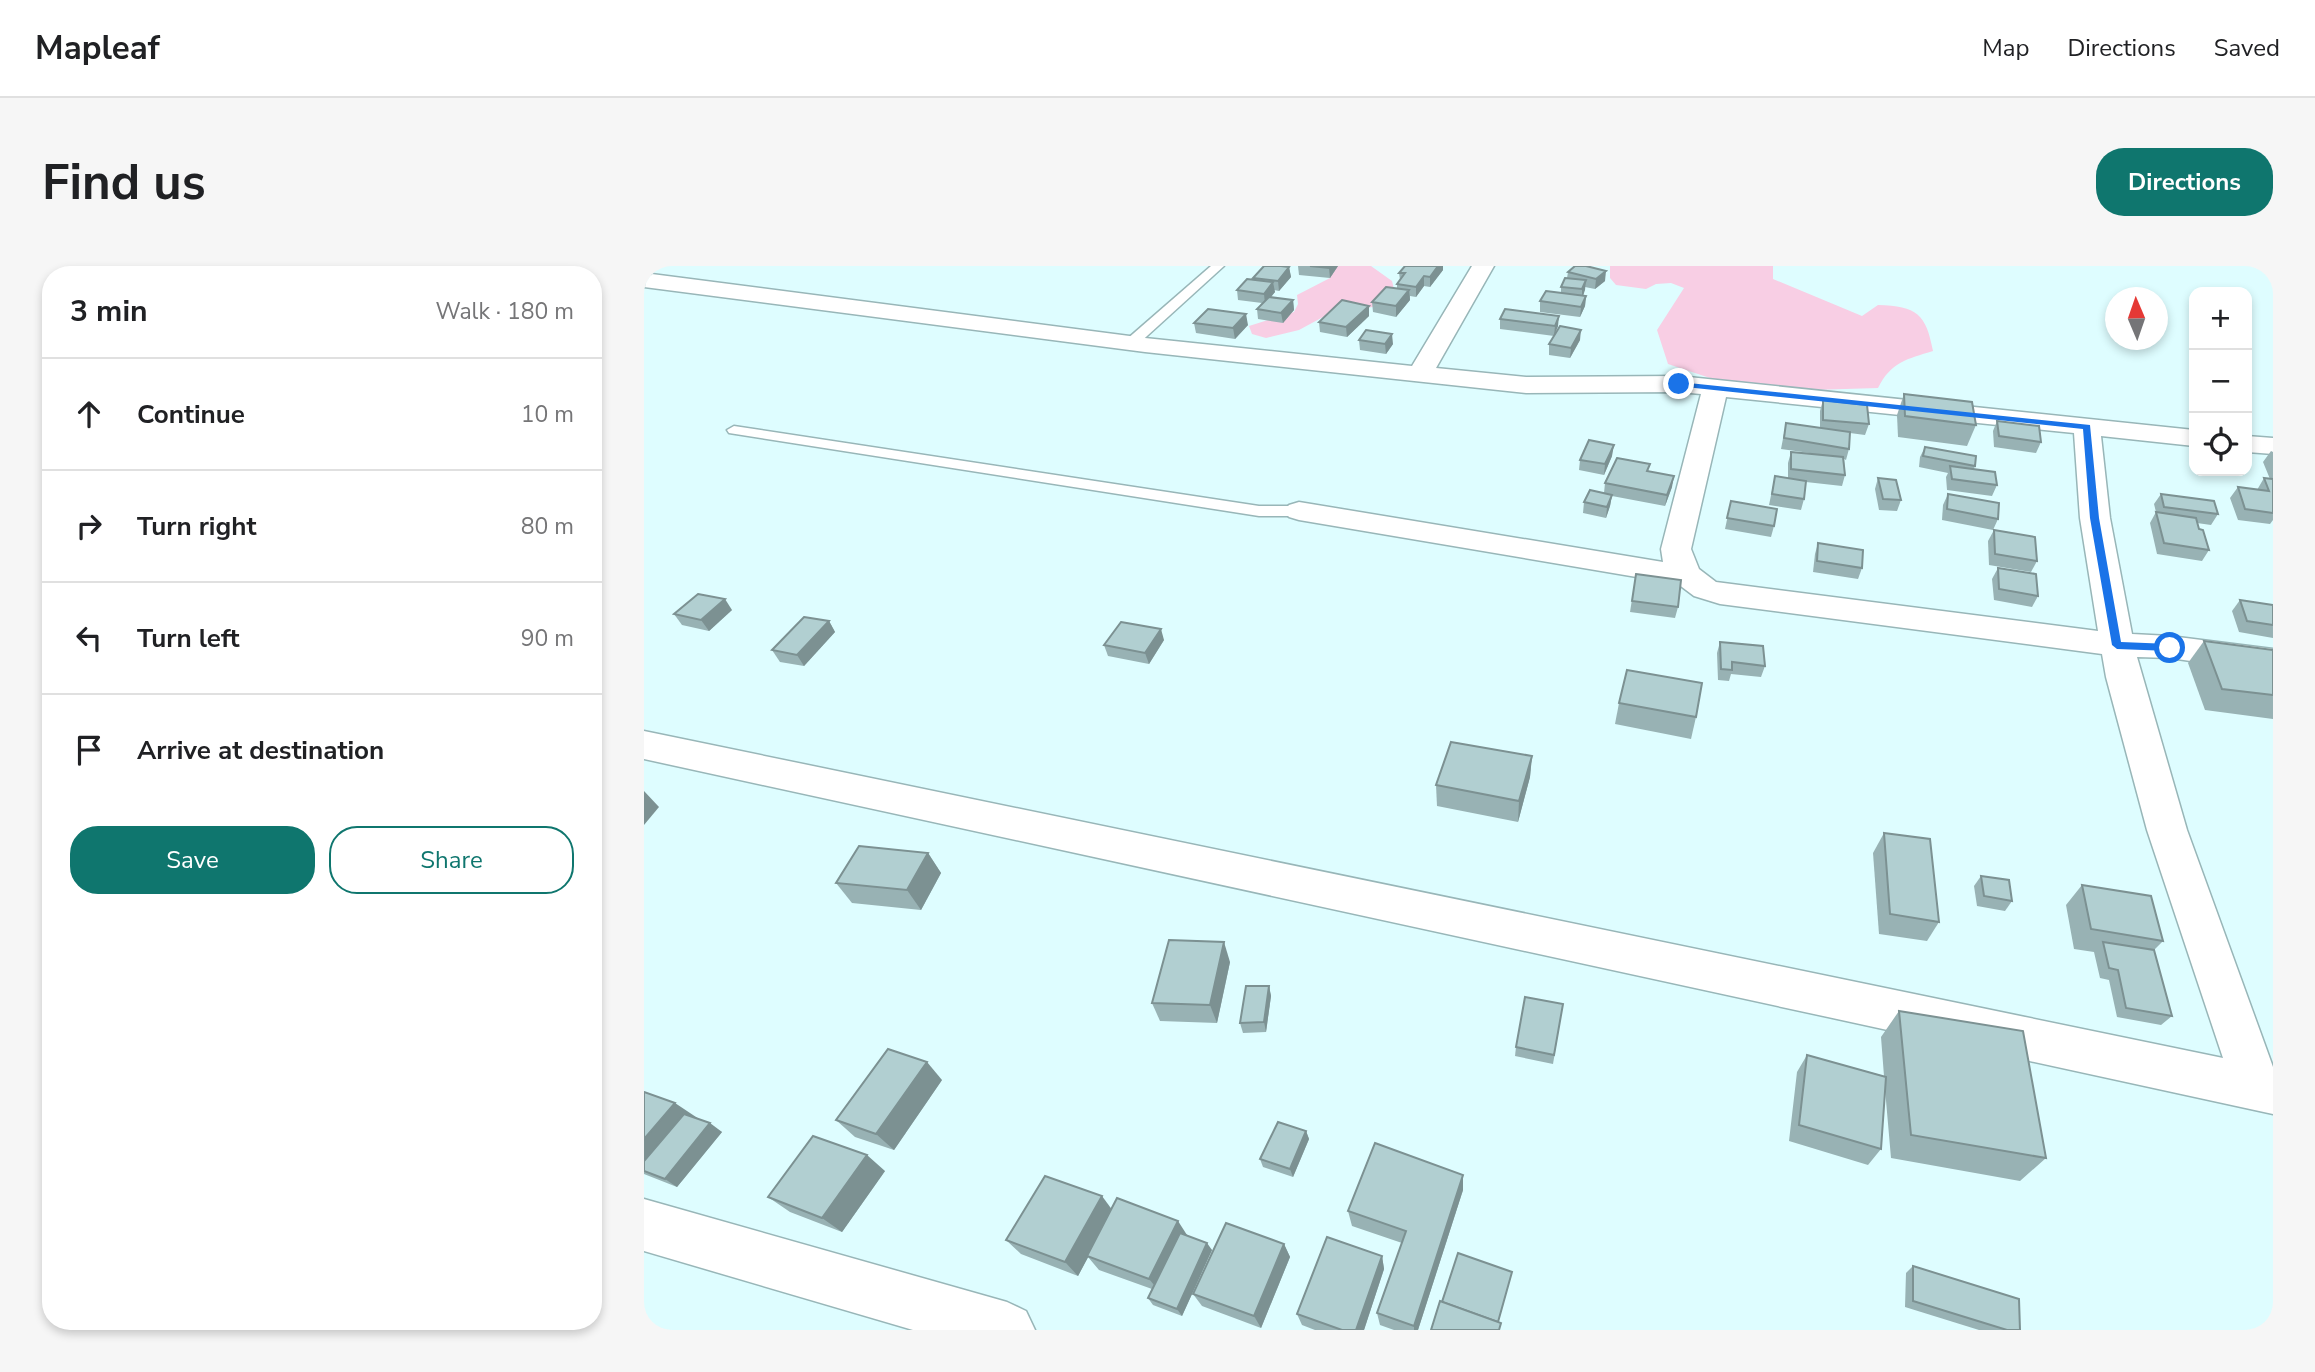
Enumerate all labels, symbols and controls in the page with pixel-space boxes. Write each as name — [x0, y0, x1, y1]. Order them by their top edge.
text: Mapleaf — [35, 26, 160, 71]
text: Map — [1982, 32, 2029, 64]
text: Directions — [2067, 32, 2176, 64]
text: Saved — [2214, 32, 2280, 64]
button: Directions — [2096, 148, 2273, 216]
text: Find us — [42, 149, 206, 216]
north arrow — [2105, 287, 2168, 350]
map controls — [2189, 287, 2252, 476]
button: + — [2189, 287, 2252, 350]
text: 3 min — [70, 291, 148, 332]
text: Walk · 180 m — [435, 296, 574, 327]
button: − — [2189, 350, 2252, 413]
route end — [1663, 368, 1694, 399]
icon: ahead — [70, 395, 108, 433]
text: Continue — [137, 397, 245, 432]
text: 10 m — [521, 399, 574, 430]
button: locate — [2189, 413, 2252, 476]
icon: right — [70, 507, 108, 545]
text: Turn right — [137, 509, 256, 544]
text: 80 m — [521, 511, 574, 542]
icon: left — [70, 619, 108, 657]
text: Turn left — [137, 621, 240, 656]
text: 90 m — [521, 623, 574, 654]
route start — [2154, 632, 2185, 663]
icon: arrive — [70, 731, 108, 769]
text: Arrive at destination — [137, 733, 384, 768]
button: Save — [70, 826, 315, 894]
button: Share — [329, 826, 574, 894]

